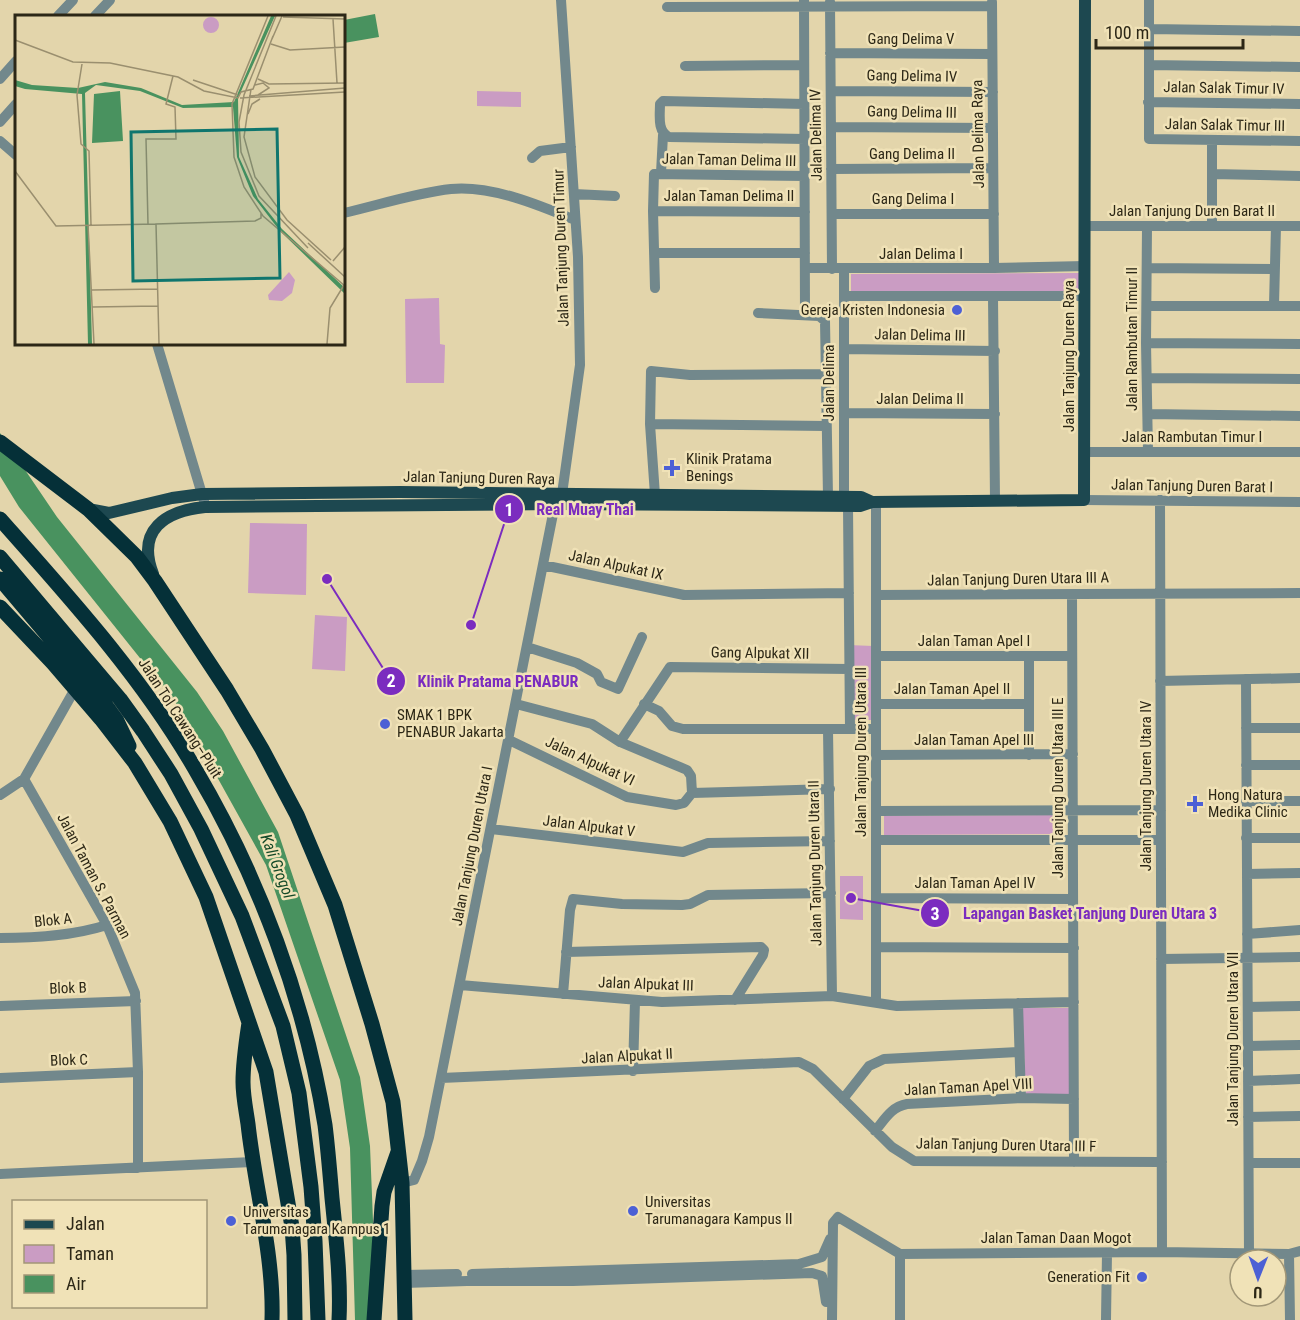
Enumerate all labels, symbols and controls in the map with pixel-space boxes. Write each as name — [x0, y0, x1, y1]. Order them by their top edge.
scale bar — [1096, 12, 1243, 50]
inset map — [15, 15, 345, 345]
text: 100 m — [1105, 22, 1149, 43]
street label: Gang Delima V — [868, 30, 955, 48]
street label: Gang Delima IV — [866, 66, 958, 86]
street label: Jalan Salak Timur IV — [1163, 78, 1285, 98]
street label: Jalan Delima Raya — [968, 80, 988, 188]
street label: Jalan Delima IV — [806, 88, 826, 181]
street label: Gang Delima III — [867, 102, 957, 122]
street label: Jalan Salak Timur III — [1165, 115, 1285, 135]
street label: Gang Delima II — [869, 145, 955, 163]
street label: Jalan Taman Delima III — [662, 150, 796, 170]
street label: Jalan Tanjung Duren Timur — [549, 168, 573, 327]
street label: Jalan Taman Delima II — [664, 187, 794, 205]
street label: Gang Delima I — [872, 190, 954, 208]
street label: Jalan Tanjung Duren Barat II — [1109, 202, 1275, 220]
street label: Jalan Delima I — [879, 245, 963, 263]
street label: Jalan Rambutan Timur II — [1123, 267, 1141, 411]
street label: Jalan Tanjung Duren Raya — [1060, 280, 1078, 432]
place label: Gereja Kristen Indonesia — [801, 301, 945, 319]
marker: Gereja Kristen Indonesia — [950, 303, 964, 317]
street label: Jalan Delima III — [874, 325, 966, 345]
street label: Jalan Delima — [820, 345, 838, 421]
street label: Jalan Delima II — [876, 390, 964, 408]
street label: Jalan Rambutan Timur I — [1122, 428, 1262, 446]
place label: Klinik Pratama Benings — [686, 450, 772, 485]
marker: Klinik Pratama Benings — [663, 459, 681, 477]
street label: Jalan Tanjung Duren Raya — [403, 468, 555, 488]
street label: Jalan Tanjung Duren Barat I — [1111, 476, 1273, 496]
callout: Real Muay Thai — [494, 492, 646, 526]
text: 1 — [504, 499, 514, 520]
text: Real Muay Thai — [536, 500, 634, 519]
street label: Jalan Alpukat IX — [567, 546, 665, 584]
street label: Jalan Tanjung Duren Utara III A — [927, 568, 1109, 590]
street label: Jalan Taman Apel I — [918, 632, 1030, 650]
street label: Gang Alpukat XII — [711, 643, 809, 663]
street label: Jalan Tol Cawang–Pluit — [134, 655, 226, 781]
callout: Klinik Pratama PENABUR — [376, 664, 590, 698]
street label: Jalan Tanjung Duren Utara III — [852, 667, 870, 837]
text: 2 — [386, 670, 396, 691]
text: Klinik Pratama PENABUR — [418, 672, 579, 691]
street label: Jalan Taman Apel II — [894, 680, 1010, 698]
street label: Jalan Tanjung Duren Utara III E — [1049, 698, 1067, 878]
street label: Jalan Tanjung Duren Utara IV — [1137, 700, 1155, 871]
place label: SMAK 1 BPK PENABUR Jakarta — [397, 706, 504, 741]
marker: SMAK 1 BPK PENABUR Jakarta — [378, 717, 392, 731]
street label: Jalan Taman Apel III — [914, 731, 1034, 749]
street label: Jalan Alpukat VI — [542, 732, 638, 790]
street label: Jalan Tanjung Duren Utara I — [448, 765, 496, 927]
street label: Jalan Tanjung Duren Utara II — [805, 780, 825, 946]
place label: Hong Natura Medika Clinic — [1208, 786, 1288, 821]
marker: Hong Natura Medika Clinic — [1186, 795, 1204, 813]
street label: Jalan Taman S. Parman — [53, 810, 135, 942]
street label: Jalan Alpukat V — [542, 811, 637, 841]
water label: Kali Grogol — [257, 831, 299, 901]
street label: Jalan Taman Apel IV — [915, 874, 1036, 892]
callout: Lapangan Basket Tanjung Duren Utara 3 — [920, 896, 1229, 930]
text: 3 — [930, 903, 940, 924]
text: Lapangan Basket Tanjung Duren Utara 3 — [963, 904, 1217, 923]
street label: Blok A — [33, 909, 73, 931]
street label: Jalan Tanjung Duren Utara VII — [1224, 952, 1242, 1126]
street label: Jalan Alpukat III — [598, 973, 694, 995]
street label: Blok B — [49, 978, 87, 998]
street label: Jalan Alpukat II — [581, 1045, 673, 1067]
street label: Blok C — [50, 1050, 88, 1070]
street label: Jalan Taman Apel VIII — [903, 1075, 1033, 1099]
street label: Jalan Tanjung Duren Utara III F — [916, 1134, 1096, 1156]
place label: Universitas Tarumanagara Kampus II — [645, 1193, 793, 1228]
legend — [12, 1200, 207, 1308]
place label: Universitas Tarumanagara Kampus 1 — [243, 1203, 390, 1238]
marker: Universitas Tarumanagara Kampus II — [626, 1204, 640, 1218]
text: Jalan — [66, 1213, 105, 1234]
marker: Universitas Tarumanagara Kampus 1 — [224, 1214, 238, 1228]
street label: Jalan Taman Daan Mogot — [981, 1229, 1131, 1247]
text: Taman — [66, 1243, 114, 1264]
north arrow — [1228, 1248, 1288, 1308]
place label: Generation Fit — [1047, 1268, 1130, 1286]
marker: Generation Fit — [1135, 1270, 1149, 1284]
text: Air — [66, 1273, 87, 1294]
text: U — [1253, 1283, 1262, 1302]

